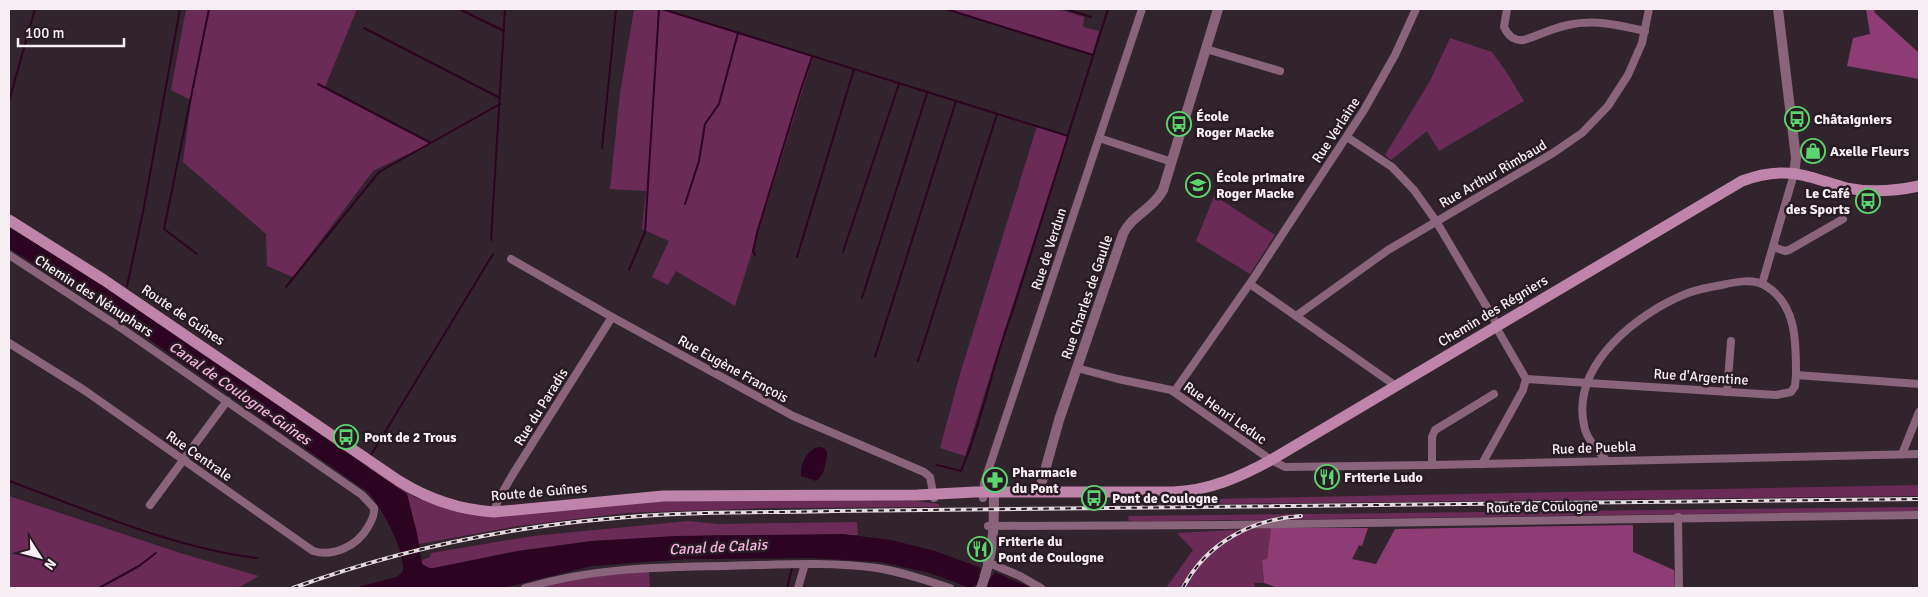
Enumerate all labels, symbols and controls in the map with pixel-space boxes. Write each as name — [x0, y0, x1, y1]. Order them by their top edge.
scale bar — [18, 15, 124, 47]
text: 100 m — [25, 24, 65, 42]
street label: Rue Verlaine — [1308, 94, 1364, 166]
bus stop icon: Châtaigniers — [1784, 106, 1810, 132]
place label: École Roger Macke — [1196, 108, 1274, 141]
bus stop icon: École Roger Macke — [1166, 111, 1192, 137]
place label: Châtaigniers — [1814, 111, 1892, 128]
street label: Rue Arthur Rimbaud — [1436, 136, 1550, 212]
shop icon: Axelle Fleurs — [1800, 138, 1826, 164]
place label: Axelle Fleurs — [1830, 143, 1909, 160]
place label: École primaire Roger Macke — [1216, 169, 1305, 202]
school or university icon: École primaire Roger Macke — [1185, 172, 1211, 198]
place label: Le Café des Sports — [1786, 185, 1850, 218]
bus stop icon: Le Café des Sports — [1855, 188, 1881, 214]
street label: Rue de Verdun — [1028, 206, 1070, 292]
street label: Rue Charles de Gaulle — [1058, 233, 1116, 361]
street label: Chemin des Nénuphars — [32, 251, 156, 341]
street label: Chemin des Régniers — [1435, 272, 1551, 350]
street label: Route de Guînes — [138, 281, 228, 349]
street label: Rue Eugène François — [675, 332, 791, 406]
water label: Canal de Coulogne-Guînes — [166, 337, 315, 450]
street label: Rue du Paradis — [510, 365, 572, 449]
street label: Rue d'Argentine — [1653, 365, 1749, 389]
street label: Rue Henri Leduc — [1180, 378, 1270, 448]
bus stop icon: Pont de 2 Trous — [333, 424, 359, 450]
street label: Rue Centrale — [163, 427, 235, 485]
place label: Pont de 2 Trous — [364, 429, 456, 446]
street label: Rue de Puebla — [1552, 438, 1636, 458]
place label: Pharmacie du Pont — [1012, 464, 1077, 497]
restaurant icon: Friterie Ludo — [1314, 464, 1340, 490]
pharmacy icon: Pharmacie du Pont — [982, 467, 1008, 493]
place label: Friterie Ludo — [1344, 469, 1423, 486]
street label: Route de Guînes — [490, 479, 588, 505]
bus stop icon: Pont de Coulogne — [1081, 485, 1107, 511]
place label: Pont de Coulogne — [1112, 490, 1218, 507]
street label: Route de Coulogne — [1486, 498, 1598, 516]
north arrow — [15, 532, 65, 582]
place label: Friterie du Pont de Coulogne — [998, 533, 1104, 566]
water label: Canal de Calais — [669, 535, 769, 559]
restaurant icon: Friterie du Pont de Coulogne — [967, 536, 993, 562]
text: N — [40, 555, 60, 573]

